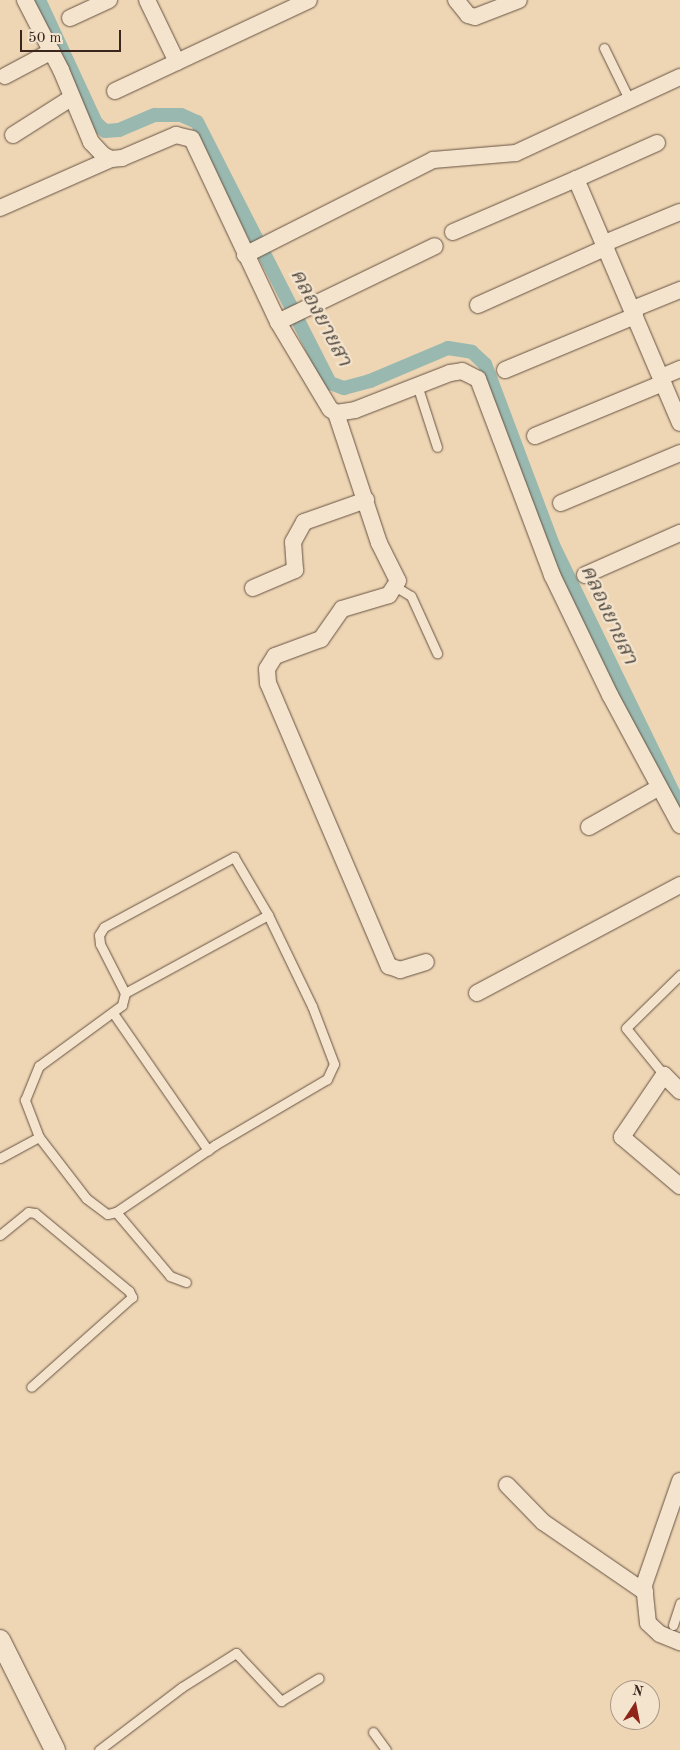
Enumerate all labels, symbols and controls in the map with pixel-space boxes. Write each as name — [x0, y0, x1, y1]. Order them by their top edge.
scale bar — [22, 20, 124, 52]
text: 50 m — [28, 31, 62, 46]
water label: คลองยายสา — [284, 265, 356, 371]
water label: คลองยายสา — [574, 561, 642, 669]
north arrow — [610, 1680, 660, 1730]
text: N — [631, 1683, 644, 1699]

